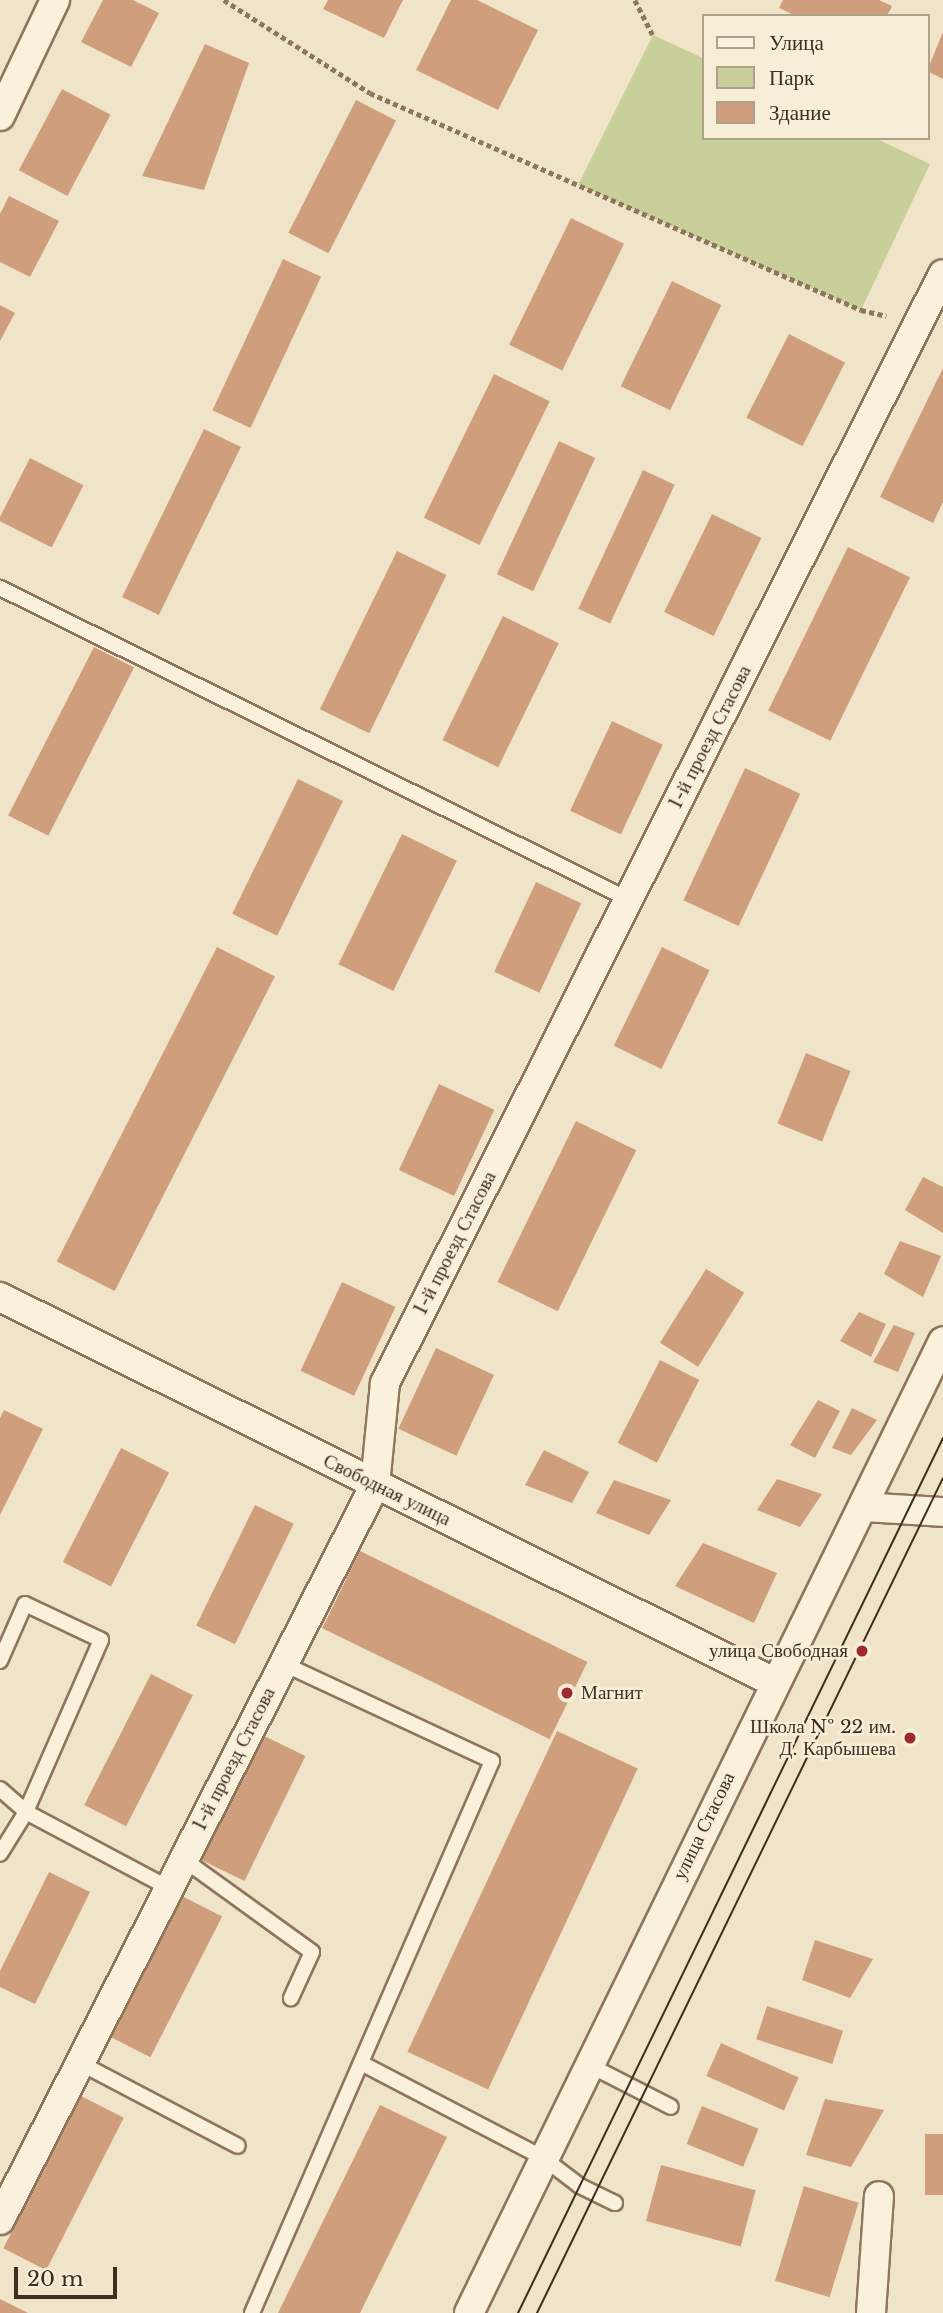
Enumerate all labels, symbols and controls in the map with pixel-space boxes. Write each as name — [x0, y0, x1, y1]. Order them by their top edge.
legend — [702, 14, 929, 140]
text: Улица — [769, 30, 824, 56]
text: Парк — [769, 65, 814, 91]
text: Здание — [769, 100, 831, 126]
street label: 1-й проезд Стасова — [664, 662, 756, 812]
street label: 1-й проезд Стасова — [409, 1168, 501, 1318]
street label: Свободная улица — [320, 1449, 454, 1531]
place label: улица Свободная — [709, 1640, 848, 1662]
marker: улица Свободная — [854, 1643, 870, 1659]
place label: Магнит — [581, 1682, 643, 1704]
street label: 1-й проезд Стасова — [188, 1684, 280, 1834]
marker: Магнит — [559, 1685, 575, 1701]
place label: Школа № 22 им. Д. Карбышева — [750, 1716, 896, 1760]
marker: Школа № 22 им. Д. Карбышева — [902, 1730, 918, 1746]
street label: улица Стасова — [668, 1768, 740, 1884]
scale bar — [18, 2254, 121, 2298]
text: 20 m — [27, 2266, 84, 2292]

